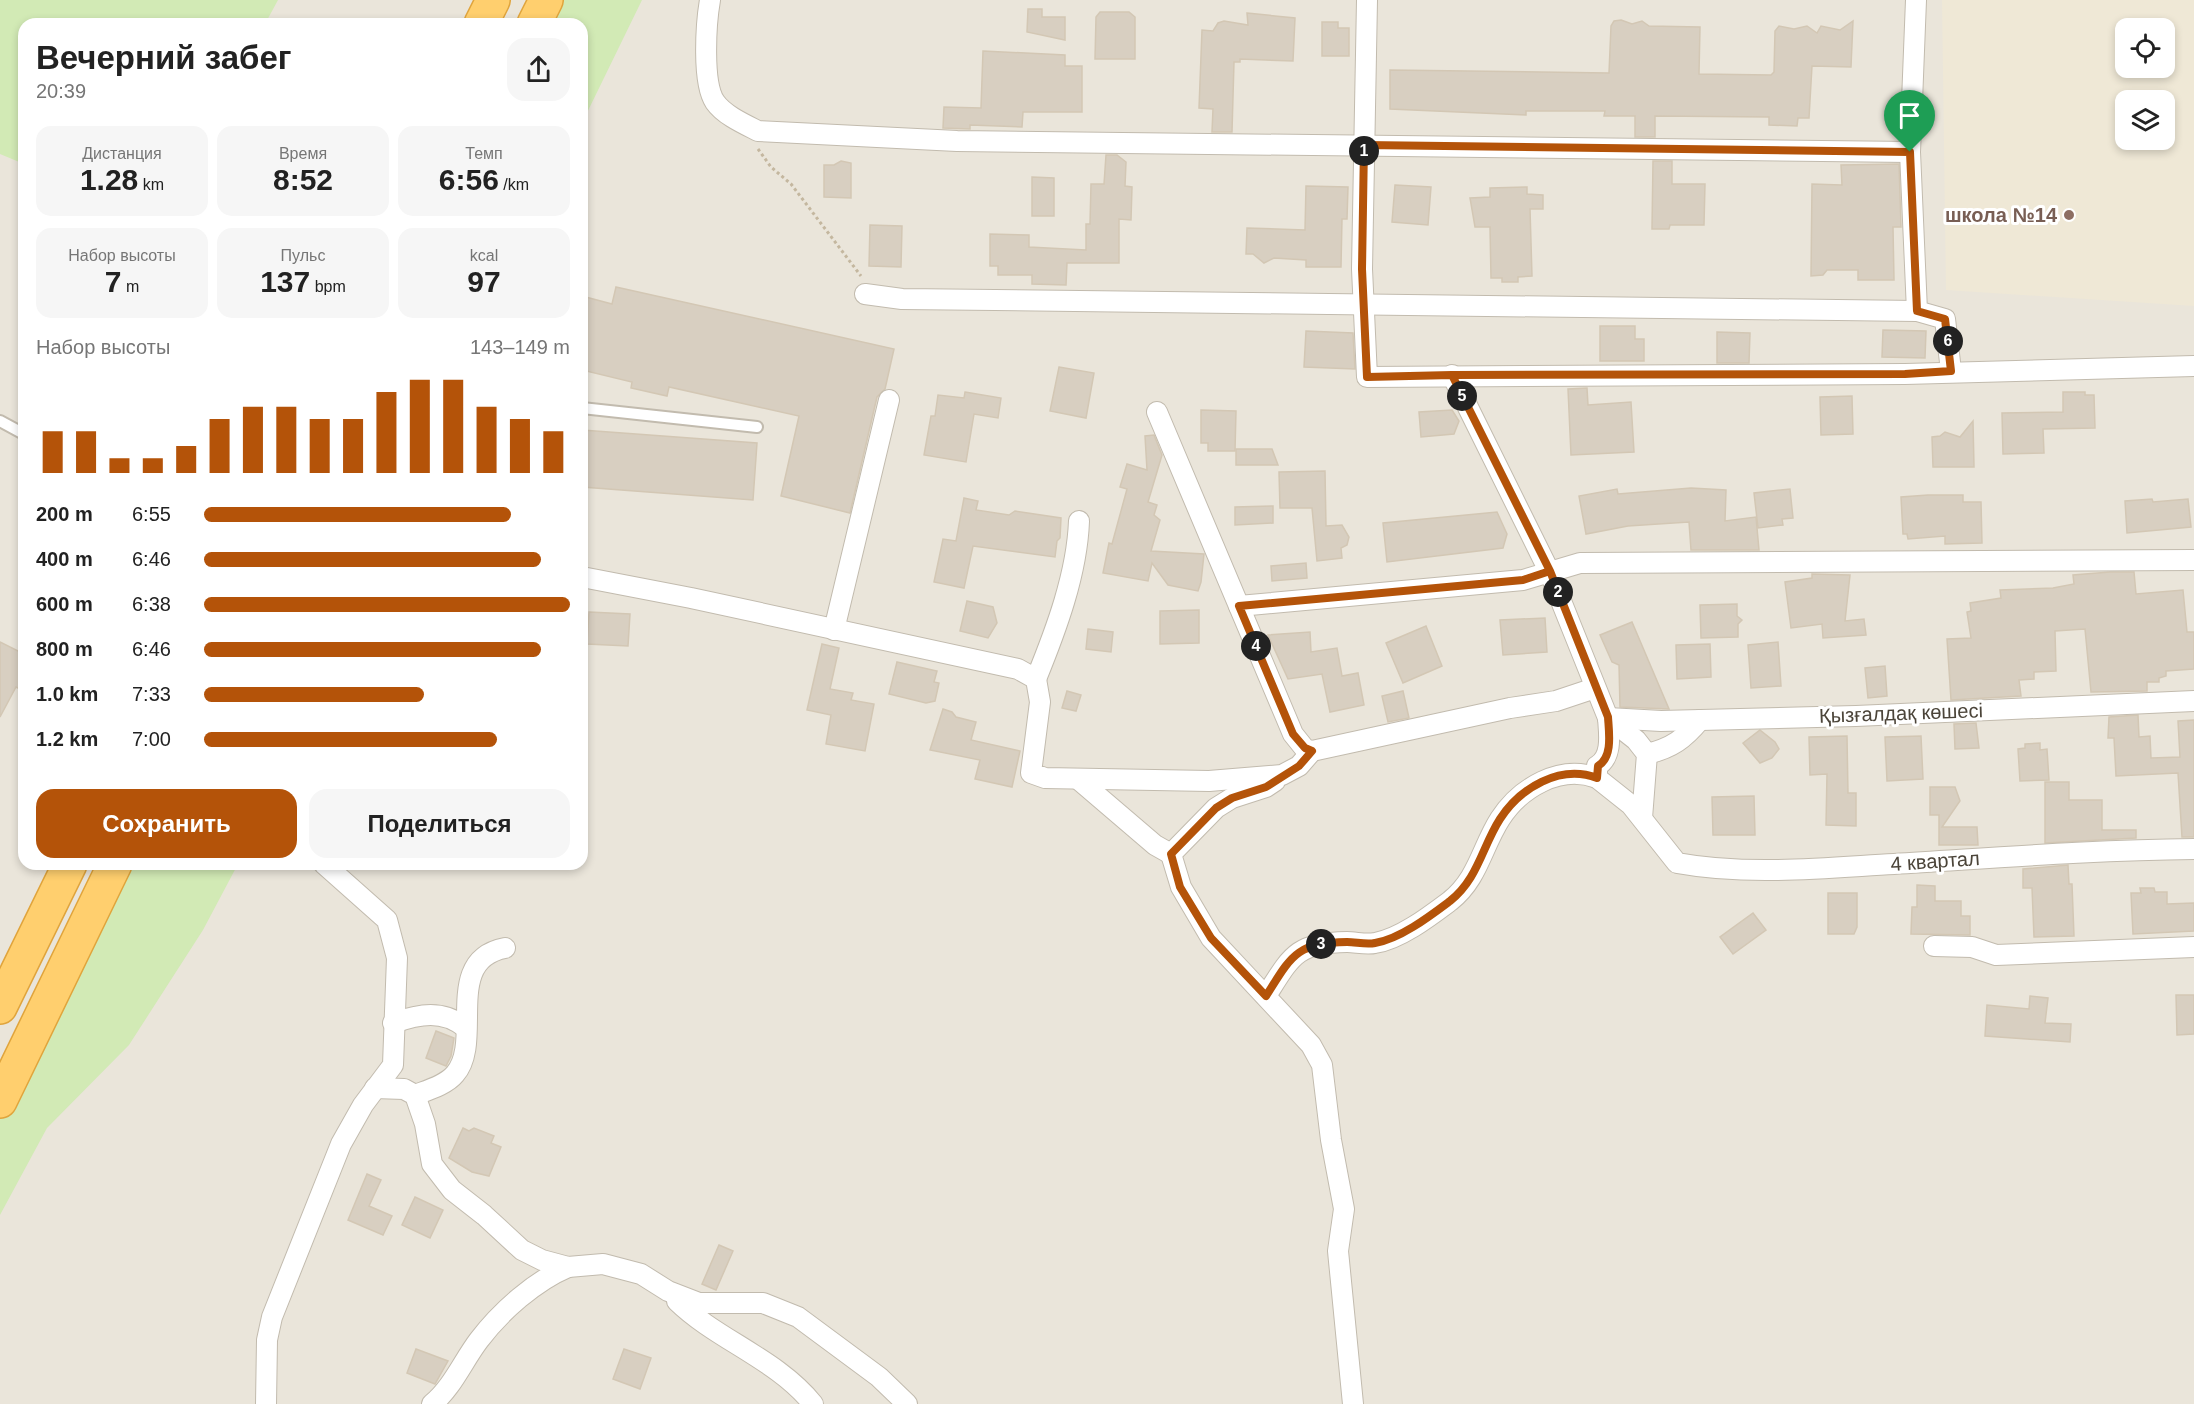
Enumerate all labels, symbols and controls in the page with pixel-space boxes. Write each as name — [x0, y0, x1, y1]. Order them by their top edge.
map controls — [2115, 18, 2175, 150]
button: locate — [2115, 18, 2175, 78]
button: share — [507, 38, 570, 101]
text: Вечерний забег — [36, 39, 292, 76]
text: 20:39 — [36, 80, 86, 102]
pin — [1884, 90, 1935, 152]
button: layers — [2115, 90, 2175, 150]
icon: arrive — [1893, 99, 1926, 132]
pin: 1 — [1349, 136, 1379, 166]
text: 1 — [1360, 142, 1368, 159]
text: Дистанция — [82, 145, 162, 162]
text: Время — [279, 145, 327, 162]
text: Темп — [465, 145, 503, 162]
text: 1.28 — [80, 163, 138, 196]
text: 8:52 — [273, 163, 333, 196]
text: 6:56 — [439, 163, 499, 196]
text: km — [138, 176, 164, 193]
text: /km — [499, 176, 529, 193]
place label: школа №14 — [1945, 204, 2058, 226]
marker: школа №14 — [2062, 208, 2076, 222]
text: Набор высоты — [68, 247, 176, 264]
text: Пульс — [281, 247, 325, 264]
text: kcal — [470, 247, 498, 264]
text: 7 — [105, 265, 121, 298]
text: 137 — [260, 265, 310, 298]
text: 97 — [467, 265, 501, 298]
text: m — [121, 278, 139, 295]
text: bpm — [310, 278, 346, 295]
pin: 6 — [1933, 326, 1963, 356]
text: 6 — [1944, 332, 1952, 349]
text: Набор высоты — [36, 336, 170, 358]
text: 143–149 m — [470, 336, 570, 358]
pin: 5 — [1447, 381, 1477, 411]
text: 5 — [1458, 387, 1466, 404]
text: 200 m — [36, 503, 93, 525]
text: 6:55 — [132, 503, 171, 525]
text: 400 m — [36, 548, 93, 570]
text: 6:46 — [132, 548, 171, 570]
pin: 2 — [1543, 577, 1573, 607]
text: 2 — [1554, 583, 1562, 600]
text: 600 m — [36, 593, 93, 615]
text: 6:38 — [132, 593, 171, 615]
pin: 4 — [1241, 631, 1271, 661]
text: 4 — [1252, 637, 1260, 654]
text: 800 m — [36, 638, 93, 660]
text: 6:46 — [132, 638, 171, 660]
text: 1.0 km — [36, 683, 98, 705]
text: 7:33 — [132, 683, 171, 705]
street label: Қызғалдақ көшесі — [1819, 699, 1983, 727]
text: 1.2 km — [36, 728, 98, 750]
text: 7:00 — [132, 728, 171, 750]
button: Сохранить — [36, 789, 297, 858]
button: Поделиться — [309, 789, 570, 858]
street label: 4 квартал — [1890, 847, 1980, 875]
pin: 3 — [1306, 929, 1336, 959]
text: 3 — [1317, 935, 1325, 952]

